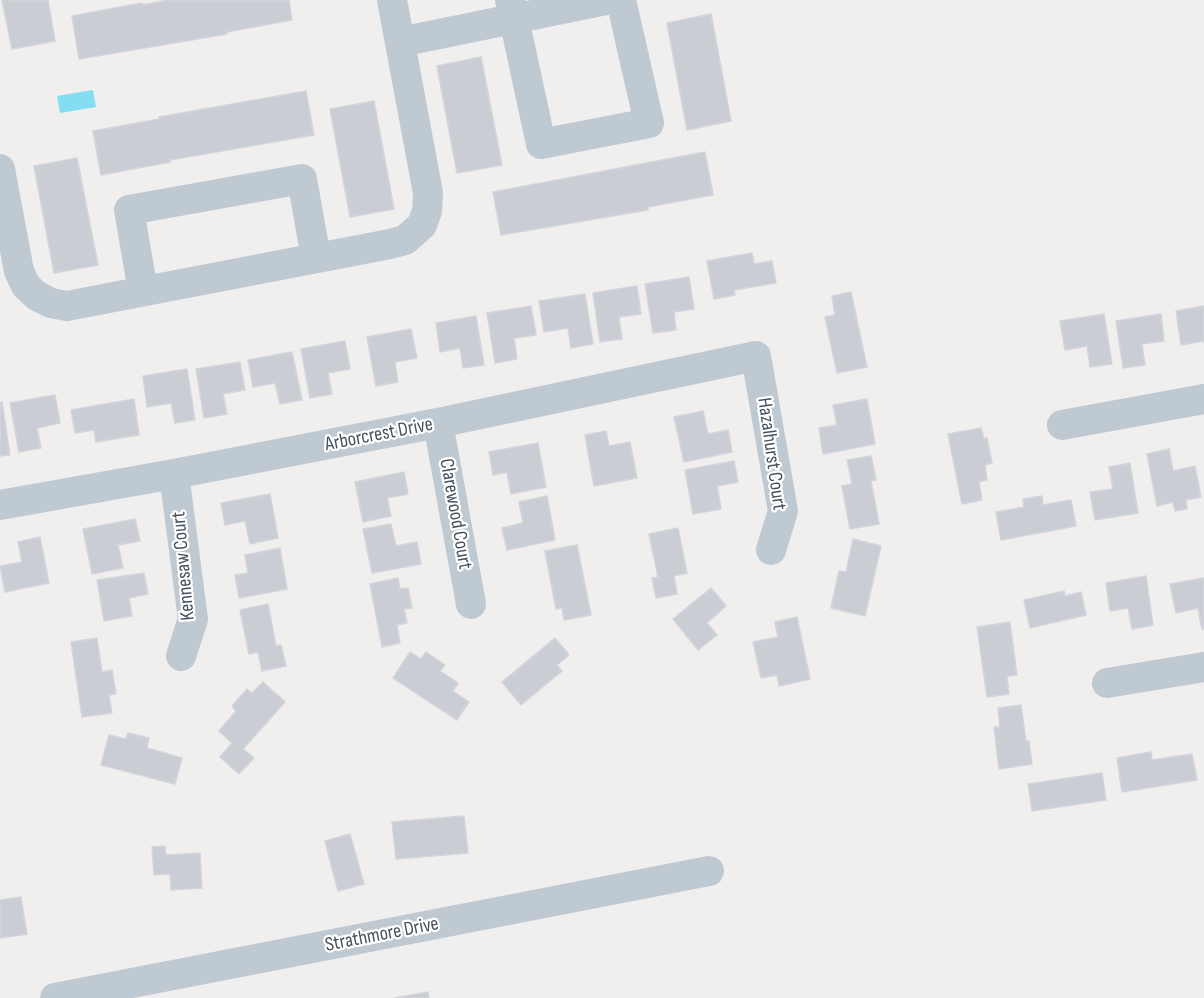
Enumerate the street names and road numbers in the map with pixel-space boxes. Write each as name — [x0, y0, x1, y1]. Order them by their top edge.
street label: Hazalhurst Court — [751, 396, 791, 512]
street label: Arborcrest Drive — [323, 413, 435, 457]
street label: Clarewood Court — [433, 457, 477, 571]
street label: Kennesaw Court — [167, 511, 201, 621]
street label: Strathmore Drive — [323, 912, 441, 958]

